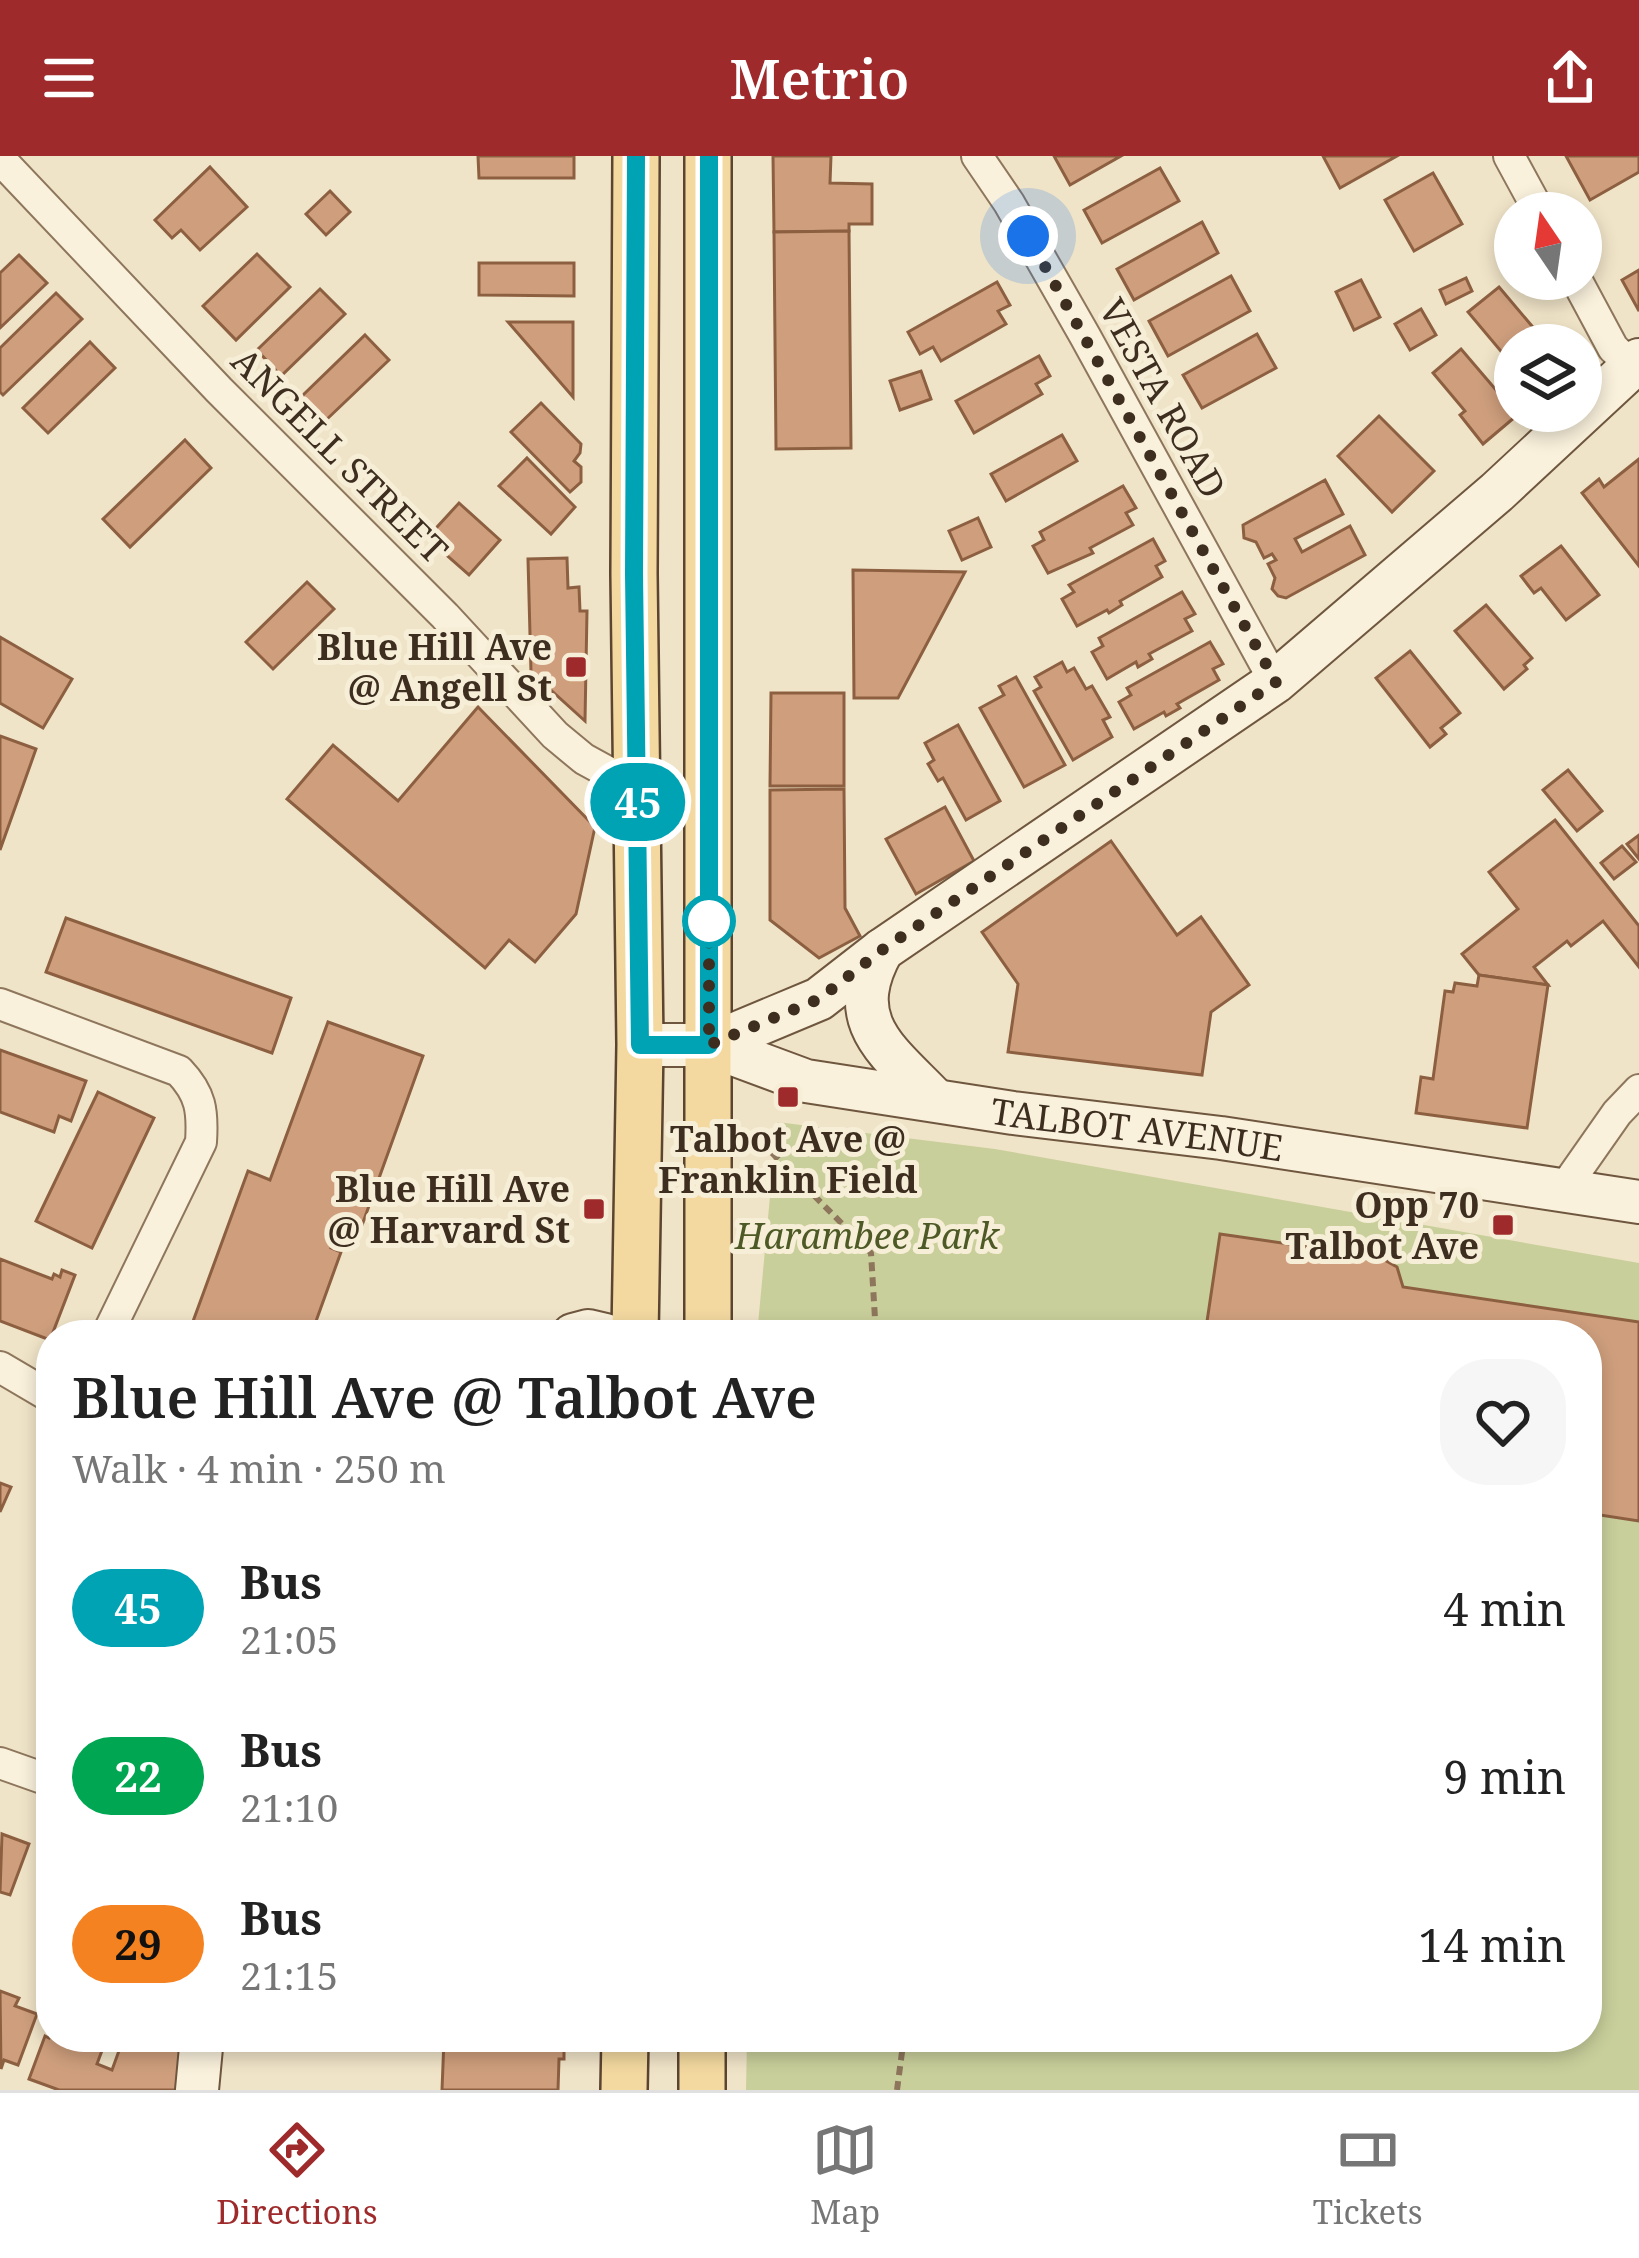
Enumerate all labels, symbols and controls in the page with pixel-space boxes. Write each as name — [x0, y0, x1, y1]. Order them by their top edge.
text: Metrio — [730, 41, 909, 115]
icon: menu — [36, 45, 102, 111]
icon: share — [1537, 45, 1603, 111]
north arrow — [1494, 192, 1602, 300]
map controls — [1494, 192, 1602, 432]
your location — [998, 206, 1058, 266]
street label: VESTA ROAD — [1088, 290, 1238, 506]
button: layers — [1494, 324, 1602, 432]
street label: ANGELL STREET — [221, 336, 459, 574]
place label: Blue Hill Ave @ Angell St — [317, 622, 552, 712]
marker: Blue Hill Ave @ Angell St — [563, 654, 589, 680]
line badge: 45 — [584, 763, 692, 841]
text: 45 — [614, 773, 662, 830]
unlabelled marker — [684, 896, 734, 946]
marker: Talbot Ave @ Franklin Field — [775, 1084, 801, 1110]
street label: TALBOT AVENUE — [988, 1085, 1286, 1172]
place label: Talbot Ave @ Franklin Field — [658, 1114, 918, 1204]
place label: Blue Hill Ave @ Harvard St — [327, 1164, 570, 1254]
place label: Opp 70 Talbot Ave — [1286, 1180, 1479, 1270]
marker: Blue Hill Ave @ Harvard St — [581, 1196, 607, 1222]
park label: Harambee Park — [734, 1211, 1001, 1260]
marker: Opp 70 Talbot Ave — [1490, 1212, 1516, 1238]
text: Blue Hill Ave @ Talbot Ave — [72, 1357, 817, 1435]
button: heart — [1440, 1359, 1566, 1485]
text: Walk · 4 min · 250 m — [72, 1441, 446, 1494]
text: Bus — [240, 1551, 322, 1612]
text: 4 min — [1443, 1578, 1566, 1639]
text: 45 — [114, 1579, 162, 1636]
text: 21:05 — [240, 1612, 338, 1665]
text: Bus — [240, 1719, 322, 1780]
text: 9 min — [1443, 1746, 1566, 1807]
text: 22 — [114, 1747, 162, 1804]
text: 21:10 — [240, 1780, 338, 1833]
text: Bus — [240, 1887, 322, 1948]
text: 14 min — [1418, 1914, 1566, 1975]
text: 29 — [114, 1915, 162, 1972]
text: 21:15 — [240, 1948, 338, 2001]
tab: Directions — [216, 2117, 378, 2234]
tab: Map — [810, 2117, 880, 2234]
tab: Tickets — [1313, 2117, 1423, 2234]

